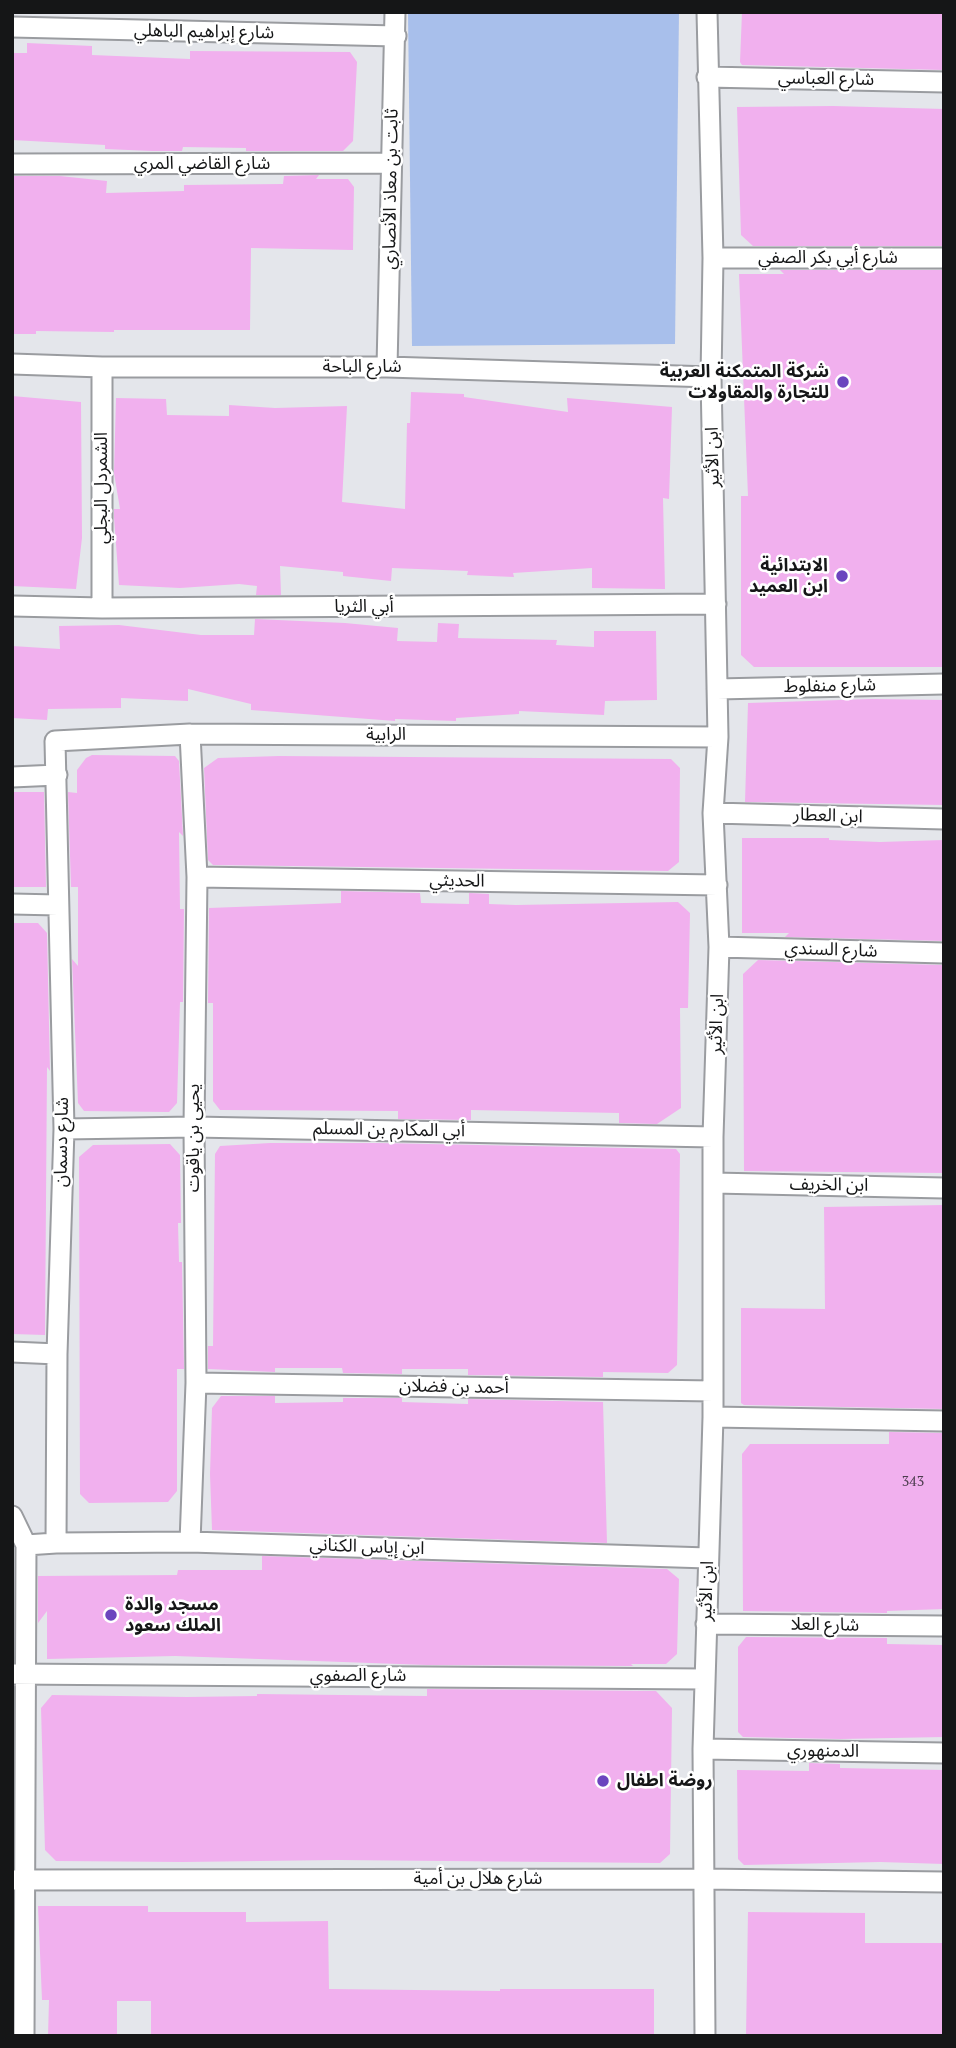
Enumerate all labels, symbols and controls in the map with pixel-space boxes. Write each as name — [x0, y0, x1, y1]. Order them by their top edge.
street label: شارع إبراهيم الباهلي — [134, 20, 274, 44]
street label: شارع العباسي — [778, 67, 874, 91]
street label: ثابت بن معاذ الأنصاري — [379, 108, 403, 270]
street label: شارع القاضي المري — [134, 153, 270, 175]
street label: شارع أبي بكر الصفي — [758, 247, 898, 269]
street label: شارع الباحة — [322, 356, 402, 378]
place label: شركة المتمكنة العربية للتجارة والمقاولات — [660, 361, 829, 404]
marker: شركة المتمكنة العربية للتجارة والمقاولات — [835, 374, 851, 390]
street label: ابن الأثير — [702, 427, 724, 487]
street label: الشمردل البجلي — [91, 432, 113, 544]
place label: الابتدائية ابن العميد — [749, 555, 828, 598]
marker: الابتدائية ابن العميد — [834, 568, 850, 584]
street label: أبي الثريا — [334, 596, 394, 618]
street label: شارع منفلوط — [784, 674, 876, 698]
street label: الرابية — [366, 724, 406, 746]
street label: ابن العطار — [793, 804, 863, 828]
street label: الحديثي — [429, 870, 485, 892]
street label: شارع السندي — [784, 938, 878, 962]
street label: ابن الأثير — [705, 993, 729, 1055]
street label: يحيى بن ياقوت — [183, 1084, 205, 1192]
street label: شارع دسمان — [50, 1097, 74, 1187]
street label: أبي المكارم بن المسلم — [313, 1118, 465, 1142]
street label: ابن الخريف — [789, 1174, 869, 1196]
street label: أحمد بن فضلان — [399, 1375, 509, 1399]
house number: 343 — [902, 1474, 924, 1490]
street label: ابن إياس الكناني — [309, 1534, 425, 1560]
street label: ابن الأثير — [695, 1560, 719, 1622]
place label: مسجد والدة الملك سعود — [125, 1594, 221, 1636]
marker: مسجد والدة الملك سعود — [103, 1607, 119, 1623]
street label: شارع العلا — [791, 1614, 859, 1636]
street label: شارع الصفوي — [310, 1665, 406, 1687]
street label: الدمنهوري — [787, 1740, 859, 1762]
place label: روضة اطفال — [617, 1770, 712, 1792]
marker: روضة اطفال — [595, 1773, 611, 1789]
street label: شارع هلال بن أمية — [414, 1868, 542, 1890]

